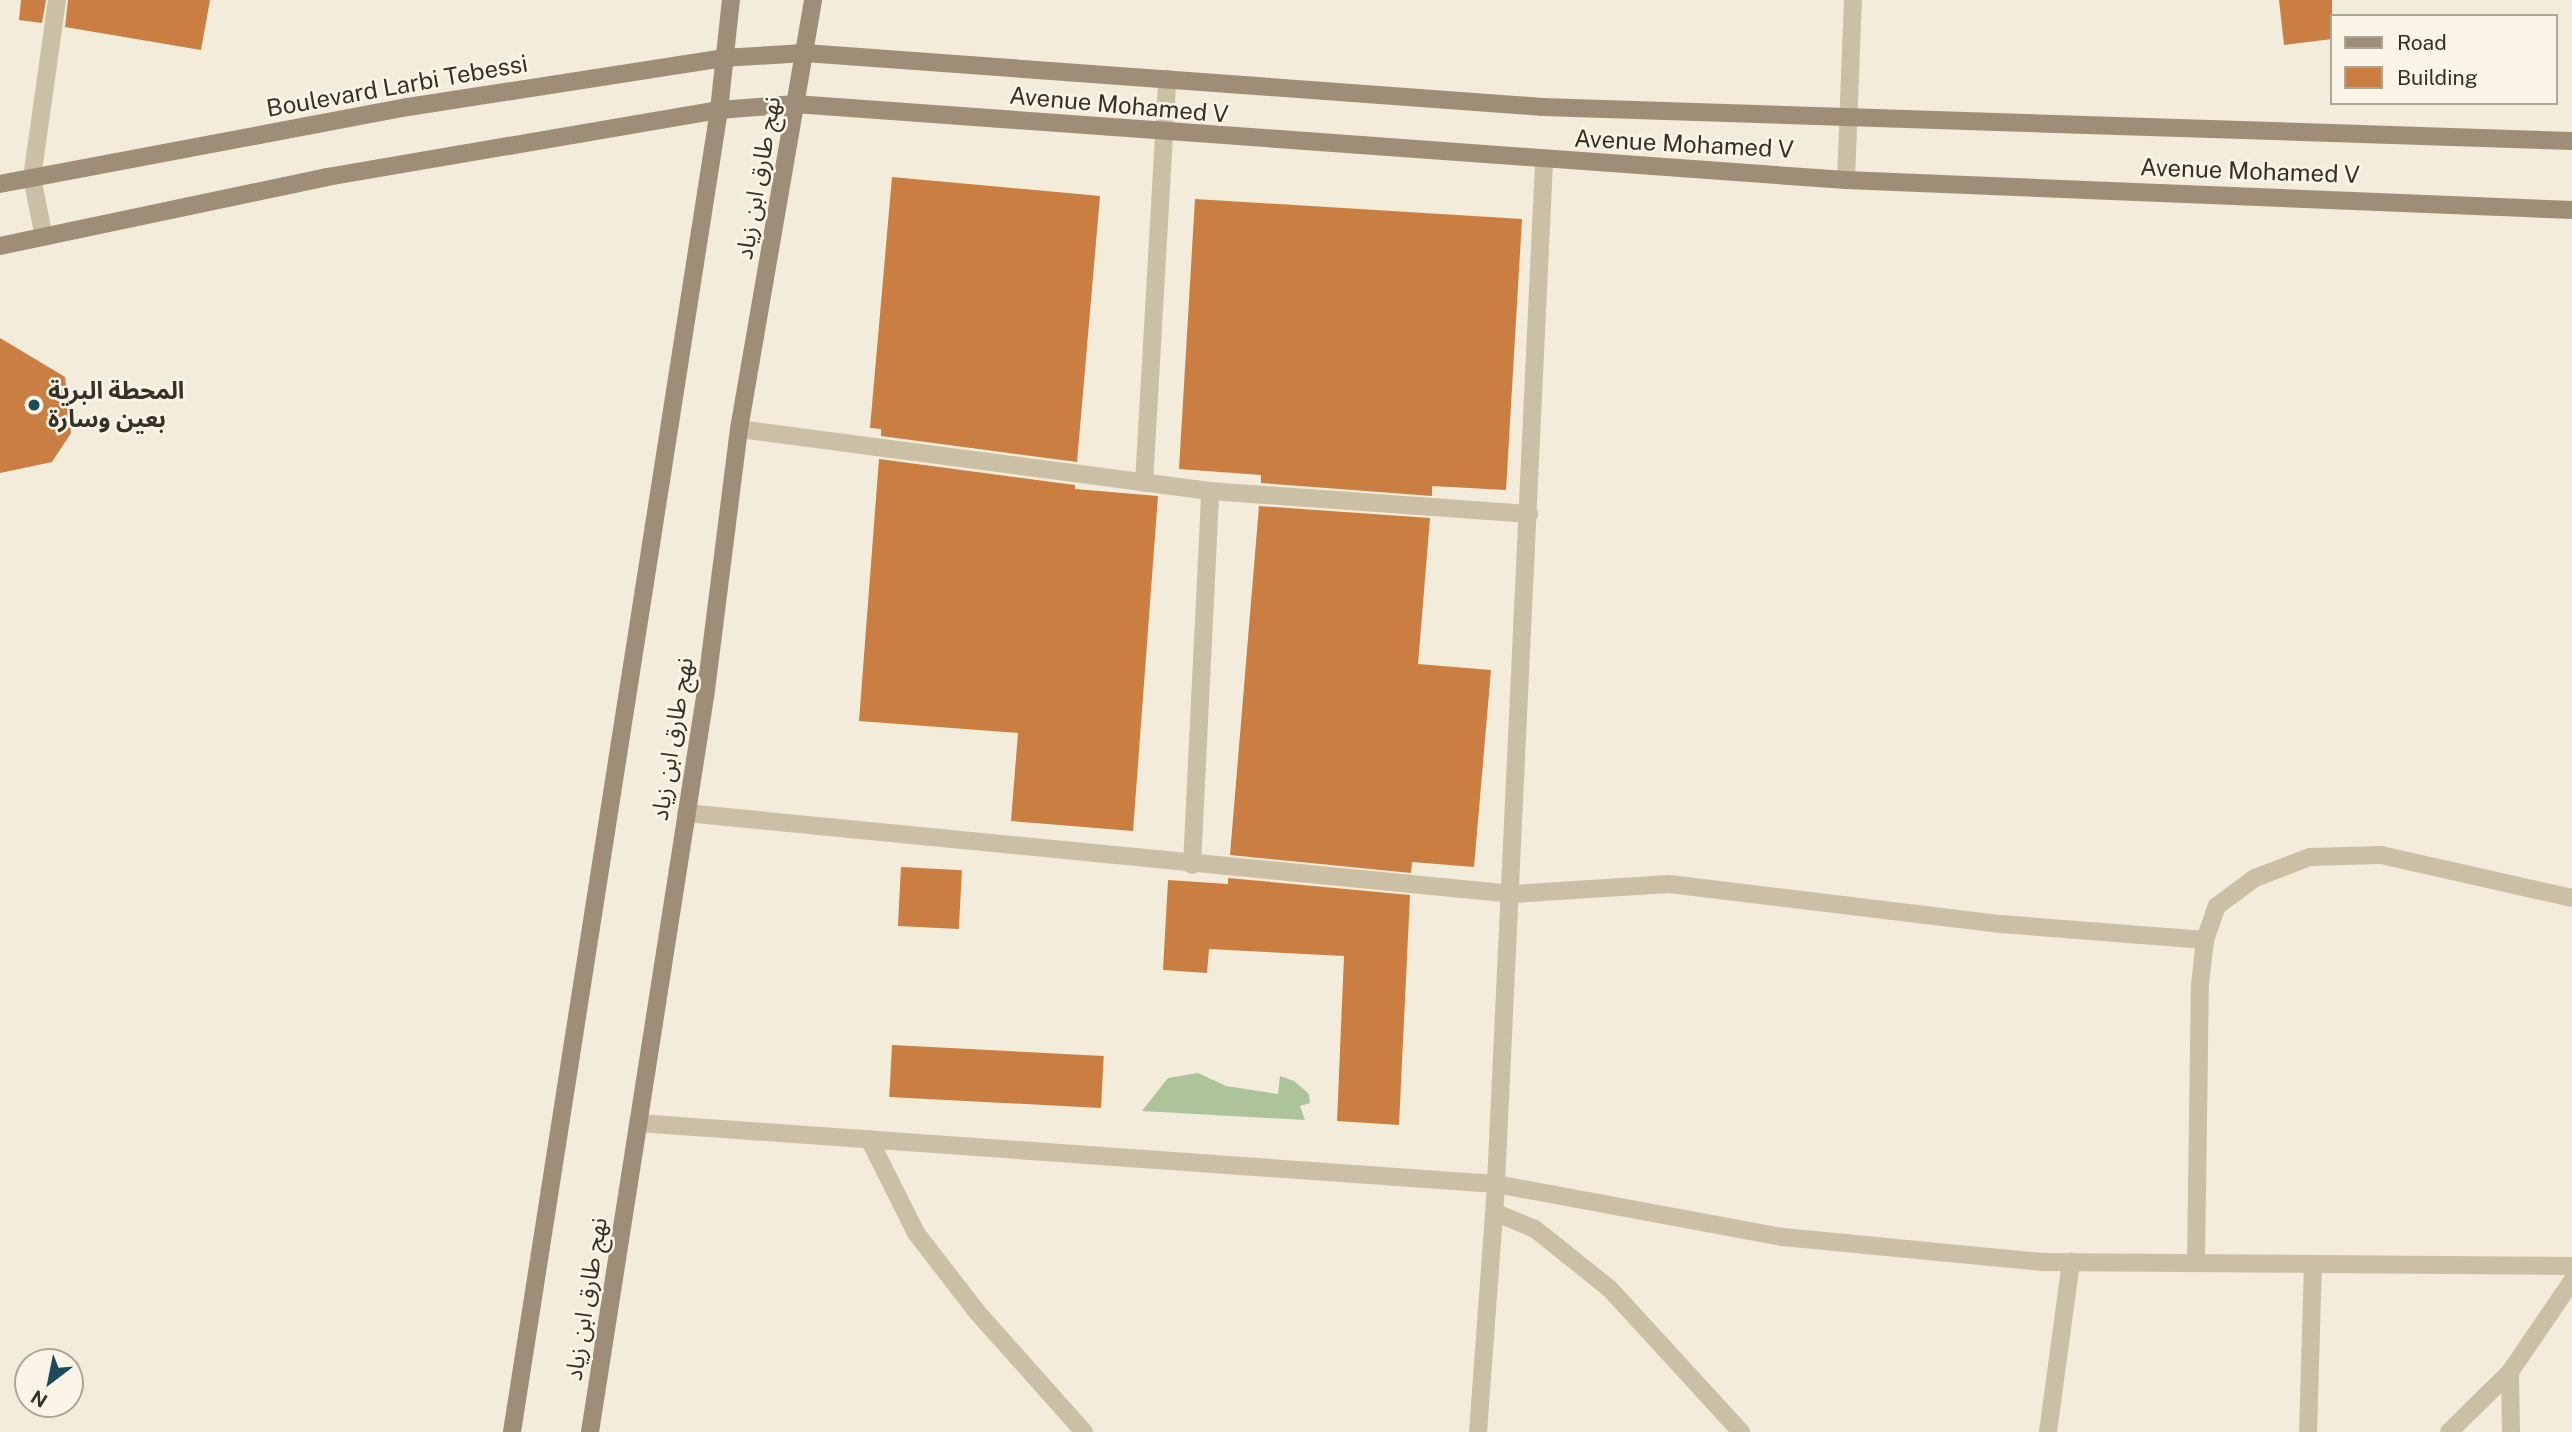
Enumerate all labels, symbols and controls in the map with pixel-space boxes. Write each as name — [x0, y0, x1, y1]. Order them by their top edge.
legend — [2330, 14, 2558, 105]
text: Road — [2397, 30, 2447, 55]
street label: Boulevard Larbi Tebessi — [264, 49, 530, 123]
text: Building — [2397, 65, 2478, 90]
street label: Avenue Mohamed V — [1008, 81, 1230, 129]
street label: نهج طارق ابن زياد — [729, 94, 787, 262]
street label: Avenue Mohamed V — [1573, 124, 1795, 164]
street label: Avenue Mohamed V — [2139, 153, 2361, 189]
place label: المحطة البرية بعين وسارة — [48, 377, 184, 433]
marker: المحطة البرية بعين وسارة — [26, 397, 42, 413]
street label: نهج طارق ابن زياد — [645, 655, 699, 823]
street label: نهج طارق ابن زياد — [559, 1215, 613, 1383]
north arrow — [14, 1348, 84, 1418]
text: N — [27, 1386, 51, 1412]

